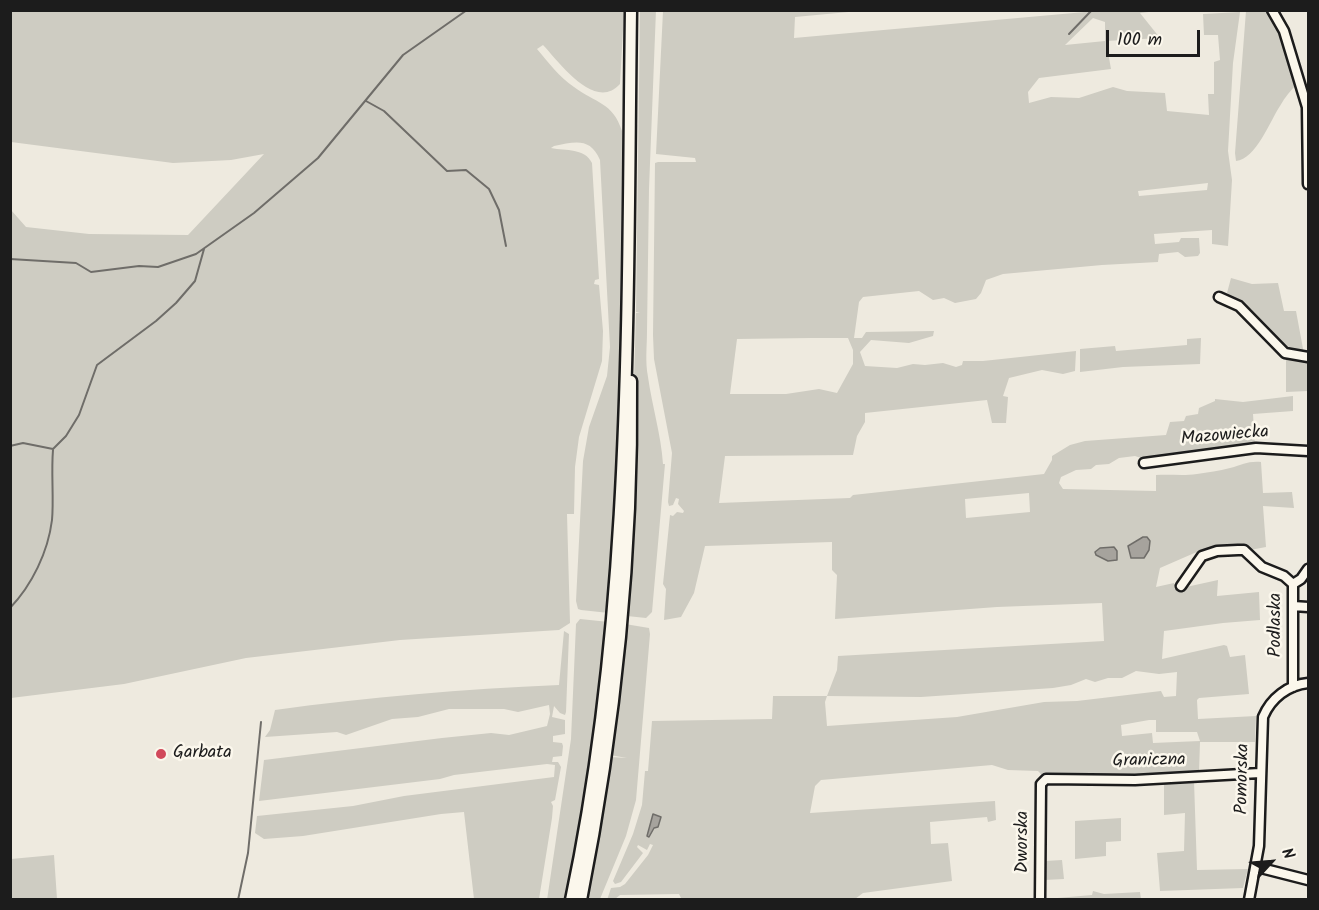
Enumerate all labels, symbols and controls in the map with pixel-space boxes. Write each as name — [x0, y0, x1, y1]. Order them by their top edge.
scale bar — [1109, 18, 1204, 56]
text: 100 m — [1117, 26, 1162, 55]
street label: Mazowiecka — [1180, 422, 1270, 452]
street label: Podlaska — [1266, 593, 1288, 657]
place label: Garbata — [173, 743, 232, 765]
street label: Pomorska — [1233, 743, 1255, 815]
marker: Garbata — [154, 747, 168, 761]
street label: Graniczna — [1112, 751, 1186, 773]
street label: Dworska — [1013, 811, 1035, 873]
north arrow — [1241, 832, 1301, 892]
text: N — [1274, 844, 1301, 864]

